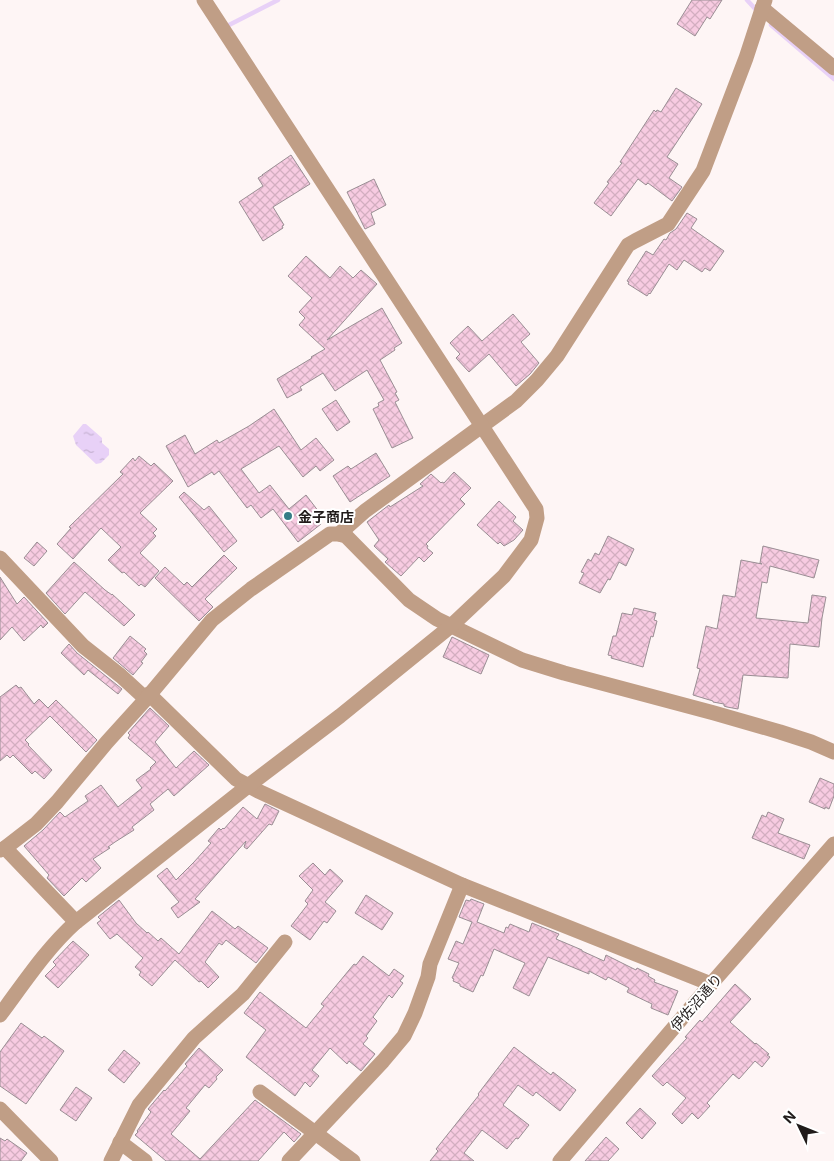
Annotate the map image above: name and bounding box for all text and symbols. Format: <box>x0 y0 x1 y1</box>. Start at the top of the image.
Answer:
place label: 金子商店 <box>298 508 354 525</box>
marker: 金子商店 <box>282 510 294 522</box>
street label: 伊佐沼通り <box>667 970 725 1034</box>
north arrow <box>774 1101 824 1151</box>
text: N <box>779 1107 799 1126</box>

